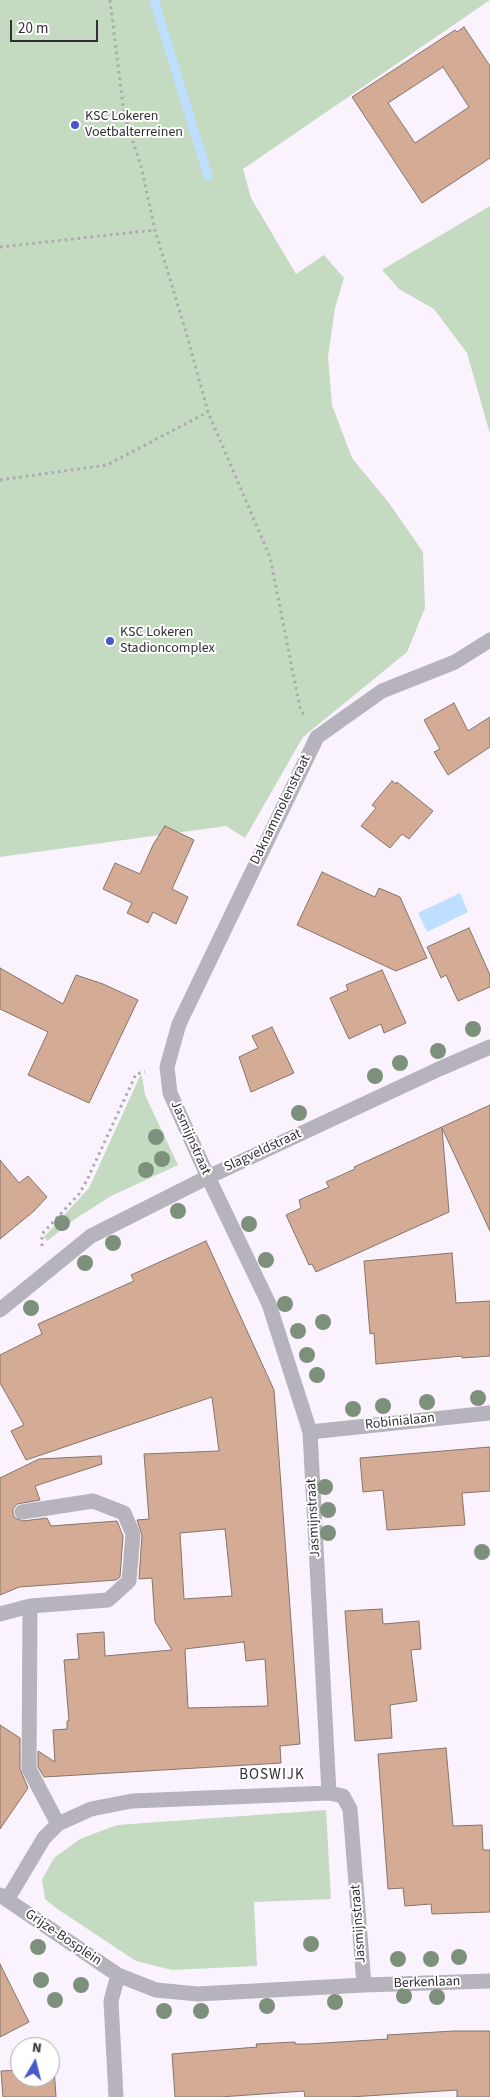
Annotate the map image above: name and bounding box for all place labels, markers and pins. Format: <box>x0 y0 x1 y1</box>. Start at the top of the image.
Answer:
place label: KSC Lokeren Voetbalterreinen <box>85 109 183 142</box>
marker: KSC Lokeren Voetbalterreinen <box>69 119 81 131</box>
place label: KSC Lokeren Stadioncomplex <box>120 625 215 658</box>
marker: KSC Lokeren Stadioncomplex <box>104 635 116 647</box>

